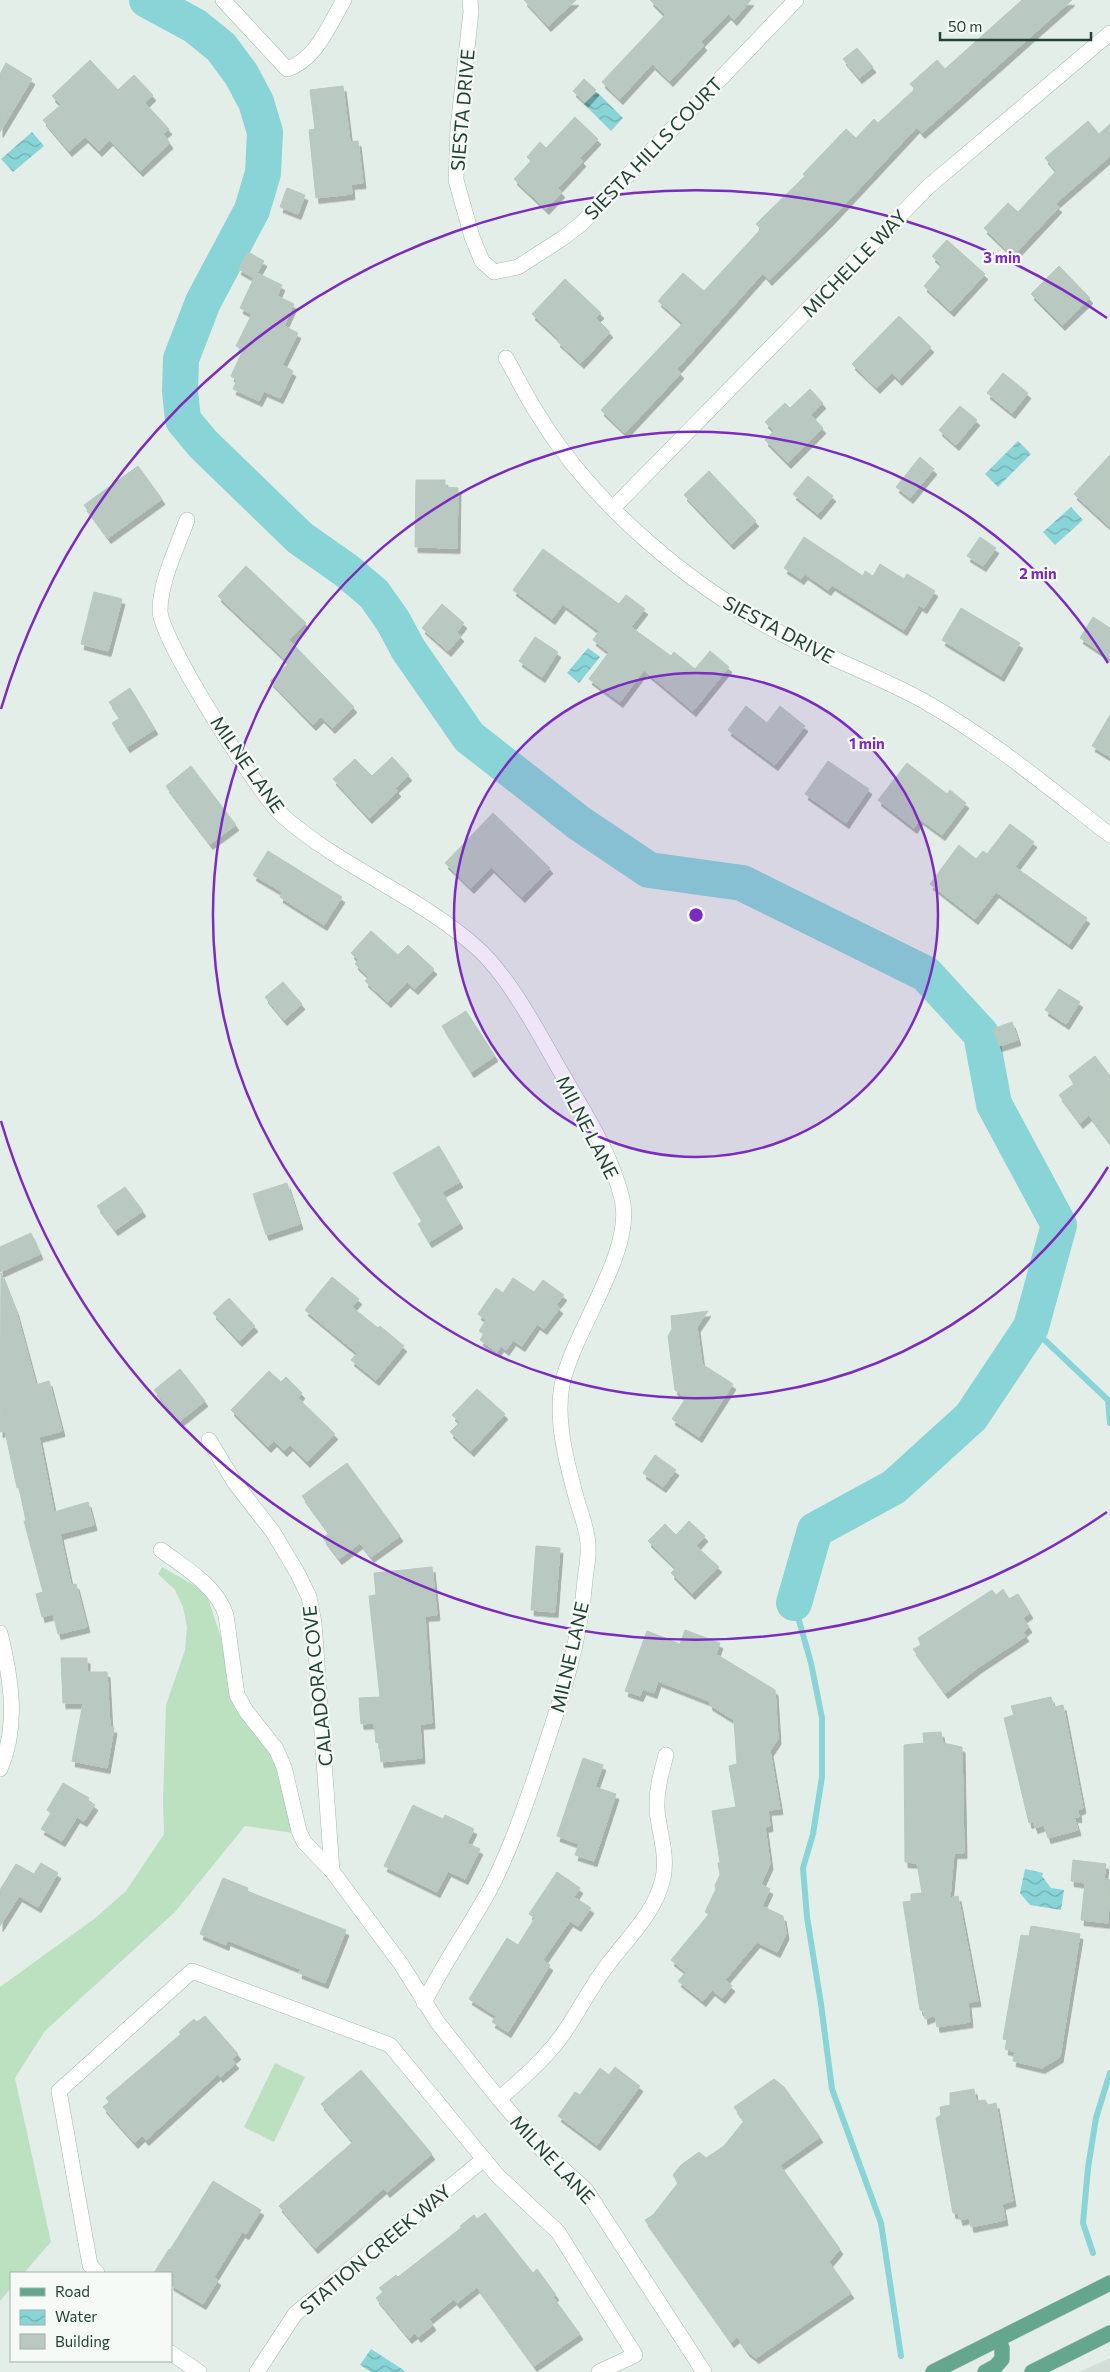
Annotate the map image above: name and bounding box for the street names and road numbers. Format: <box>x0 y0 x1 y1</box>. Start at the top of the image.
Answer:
street label: SIESTA DRIVE <box>445 48 479 172</box>
street label: SIESTA HILLS COURT <box>579 72 727 224</box>
street label: MICHELLE WAY <box>797 204 911 322</box>
street label: SIESTA DRIVE <box>720 590 838 668</box>
street label: MILNE LANE <box>206 711 290 817</box>
street label: MILNE LANE <box>552 1071 624 1183</box>
street label: MILNE LANE <box>545 1599 593 1715</box>
street label: CALADORA COVE <box>297 1604 337 1768</box>
street label: MILNE LANE <box>506 2110 600 2208</box>
street label: STATION CREEK WAY <box>295 2179 455 2319</box>

